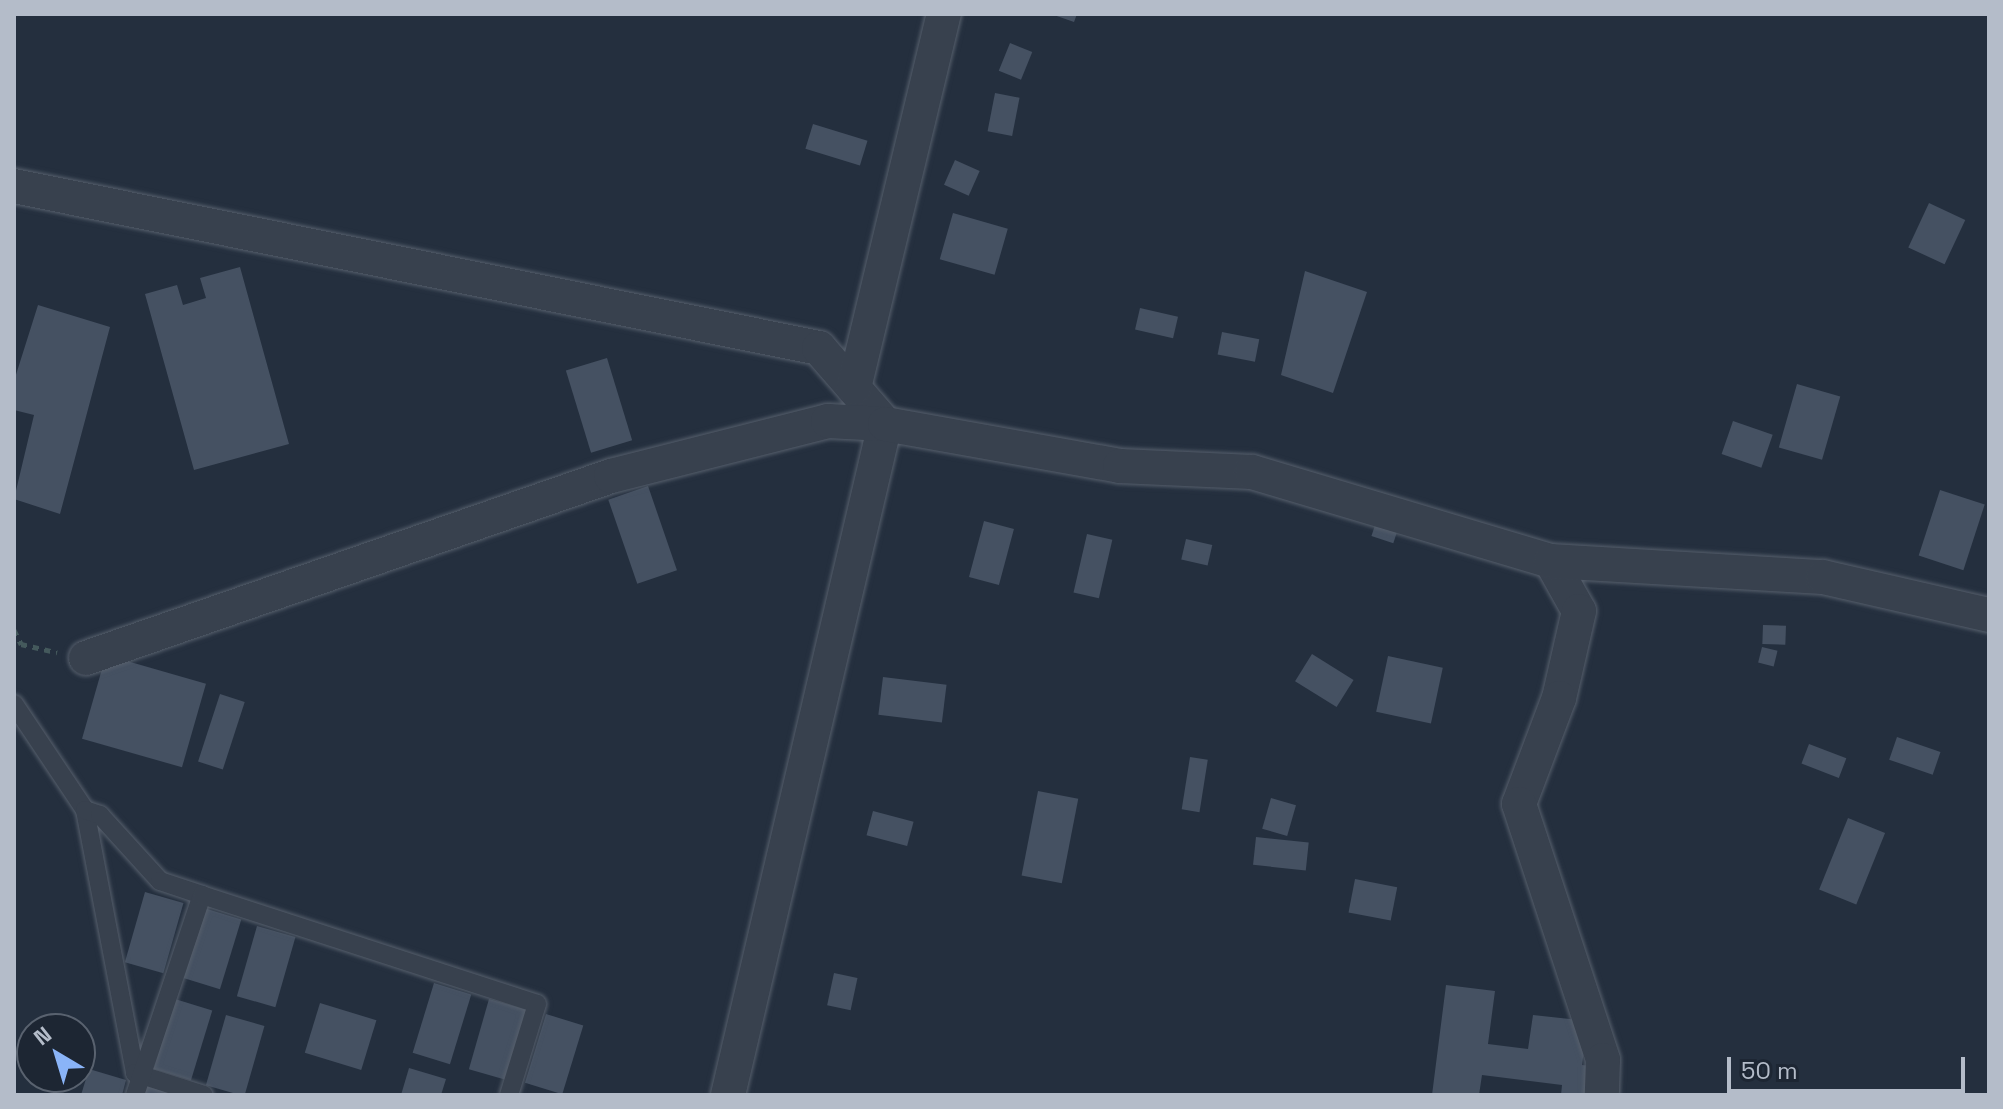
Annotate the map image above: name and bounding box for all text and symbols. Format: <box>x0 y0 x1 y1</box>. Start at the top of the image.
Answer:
north arrow <box>16 1013 96 1093</box>
text: N <box>28 1020 57 1051</box>
scale bar <box>1731 1041 1969 1091</box>
text: 50 m <box>1741 1055 1798 1086</box>

